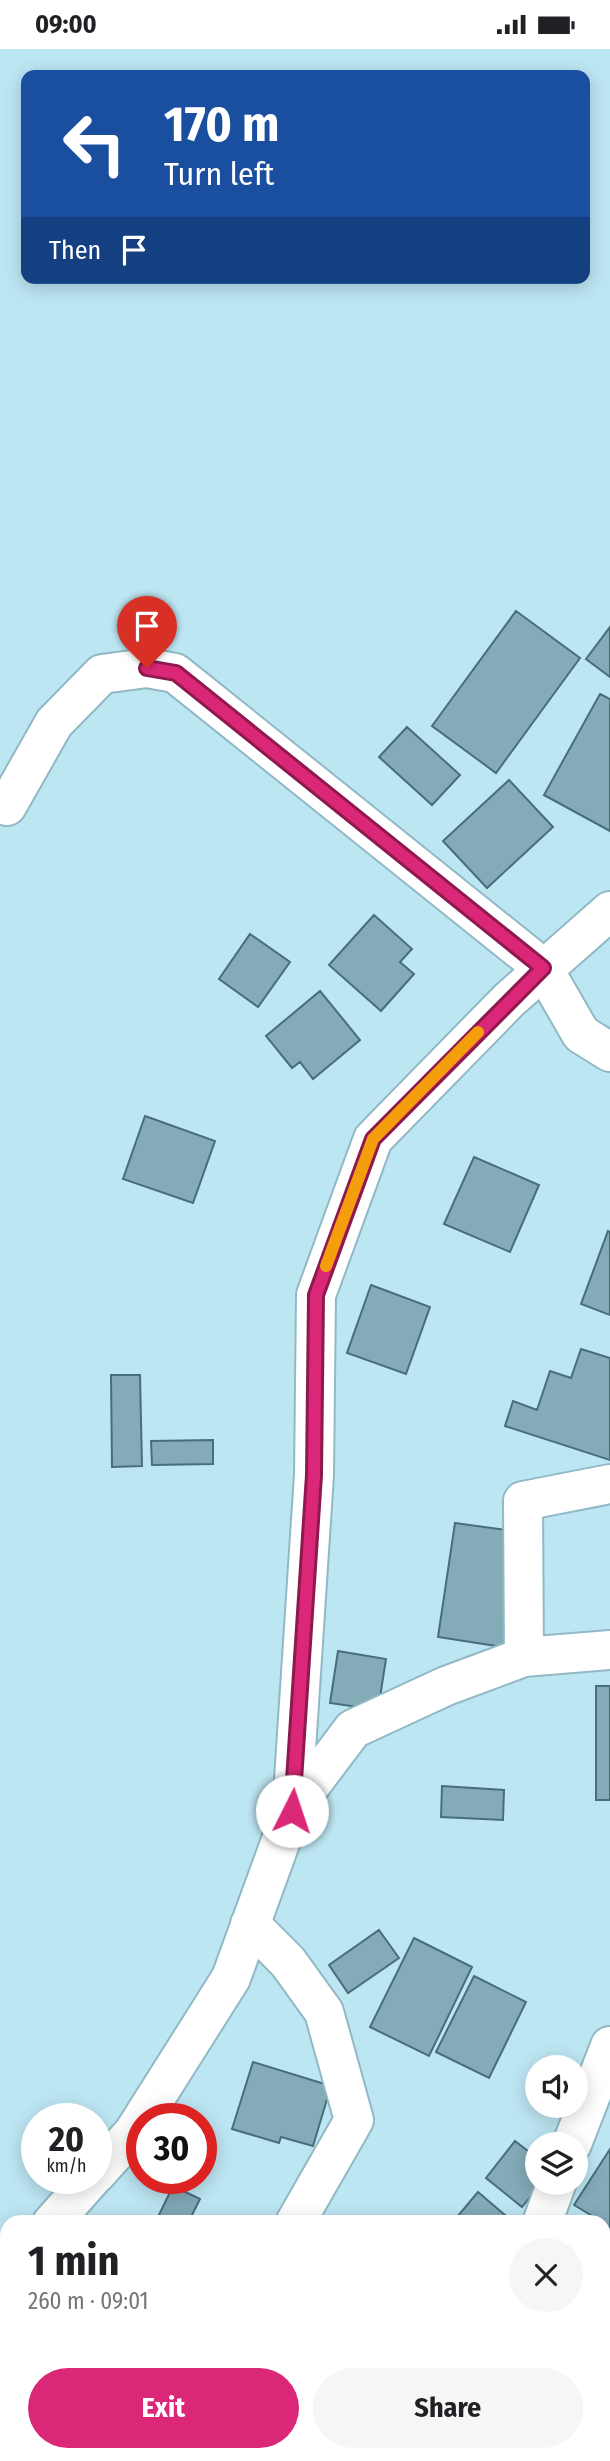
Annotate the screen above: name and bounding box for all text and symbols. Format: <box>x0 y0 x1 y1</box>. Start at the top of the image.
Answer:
text: 09:00 <box>35 9 97 40</box>
text: 170 m <box>164 95 280 154</box>
icon: left <box>49 98 140 189</box>
text: Turn left <box>164 155 274 193</box>
icon: arrive <box>115 231 153 269</box>
text: Then <box>49 235 101 266</box>
pin <box>117 596 177 668</box>
icon: arrive <box>128 607 166 645</box>
position arrow <box>255 1774 329 1848</box>
map controls <box>525 2055 588 2195</box>
button: sound <box>525 2055 588 2118</box>
speed limit sign: 30 <box>126 2103 217 2194</box>
text: 20 <box>49 2118 84 2160</box>
button: layers <box>525 2132 588 2195</box>
text: km/h <box>46 2155 87 2177</box>
text: 1 min <box>28 2236 119 2286</box>
button: close <box>509 2238 583 2312</box>
text: 260 m · 09:01 <box>28 2287 149 2315</box>
button: Exit <box>28 2368 299 2448</box>
button: Share <box>313 2368 583 2448</box>

